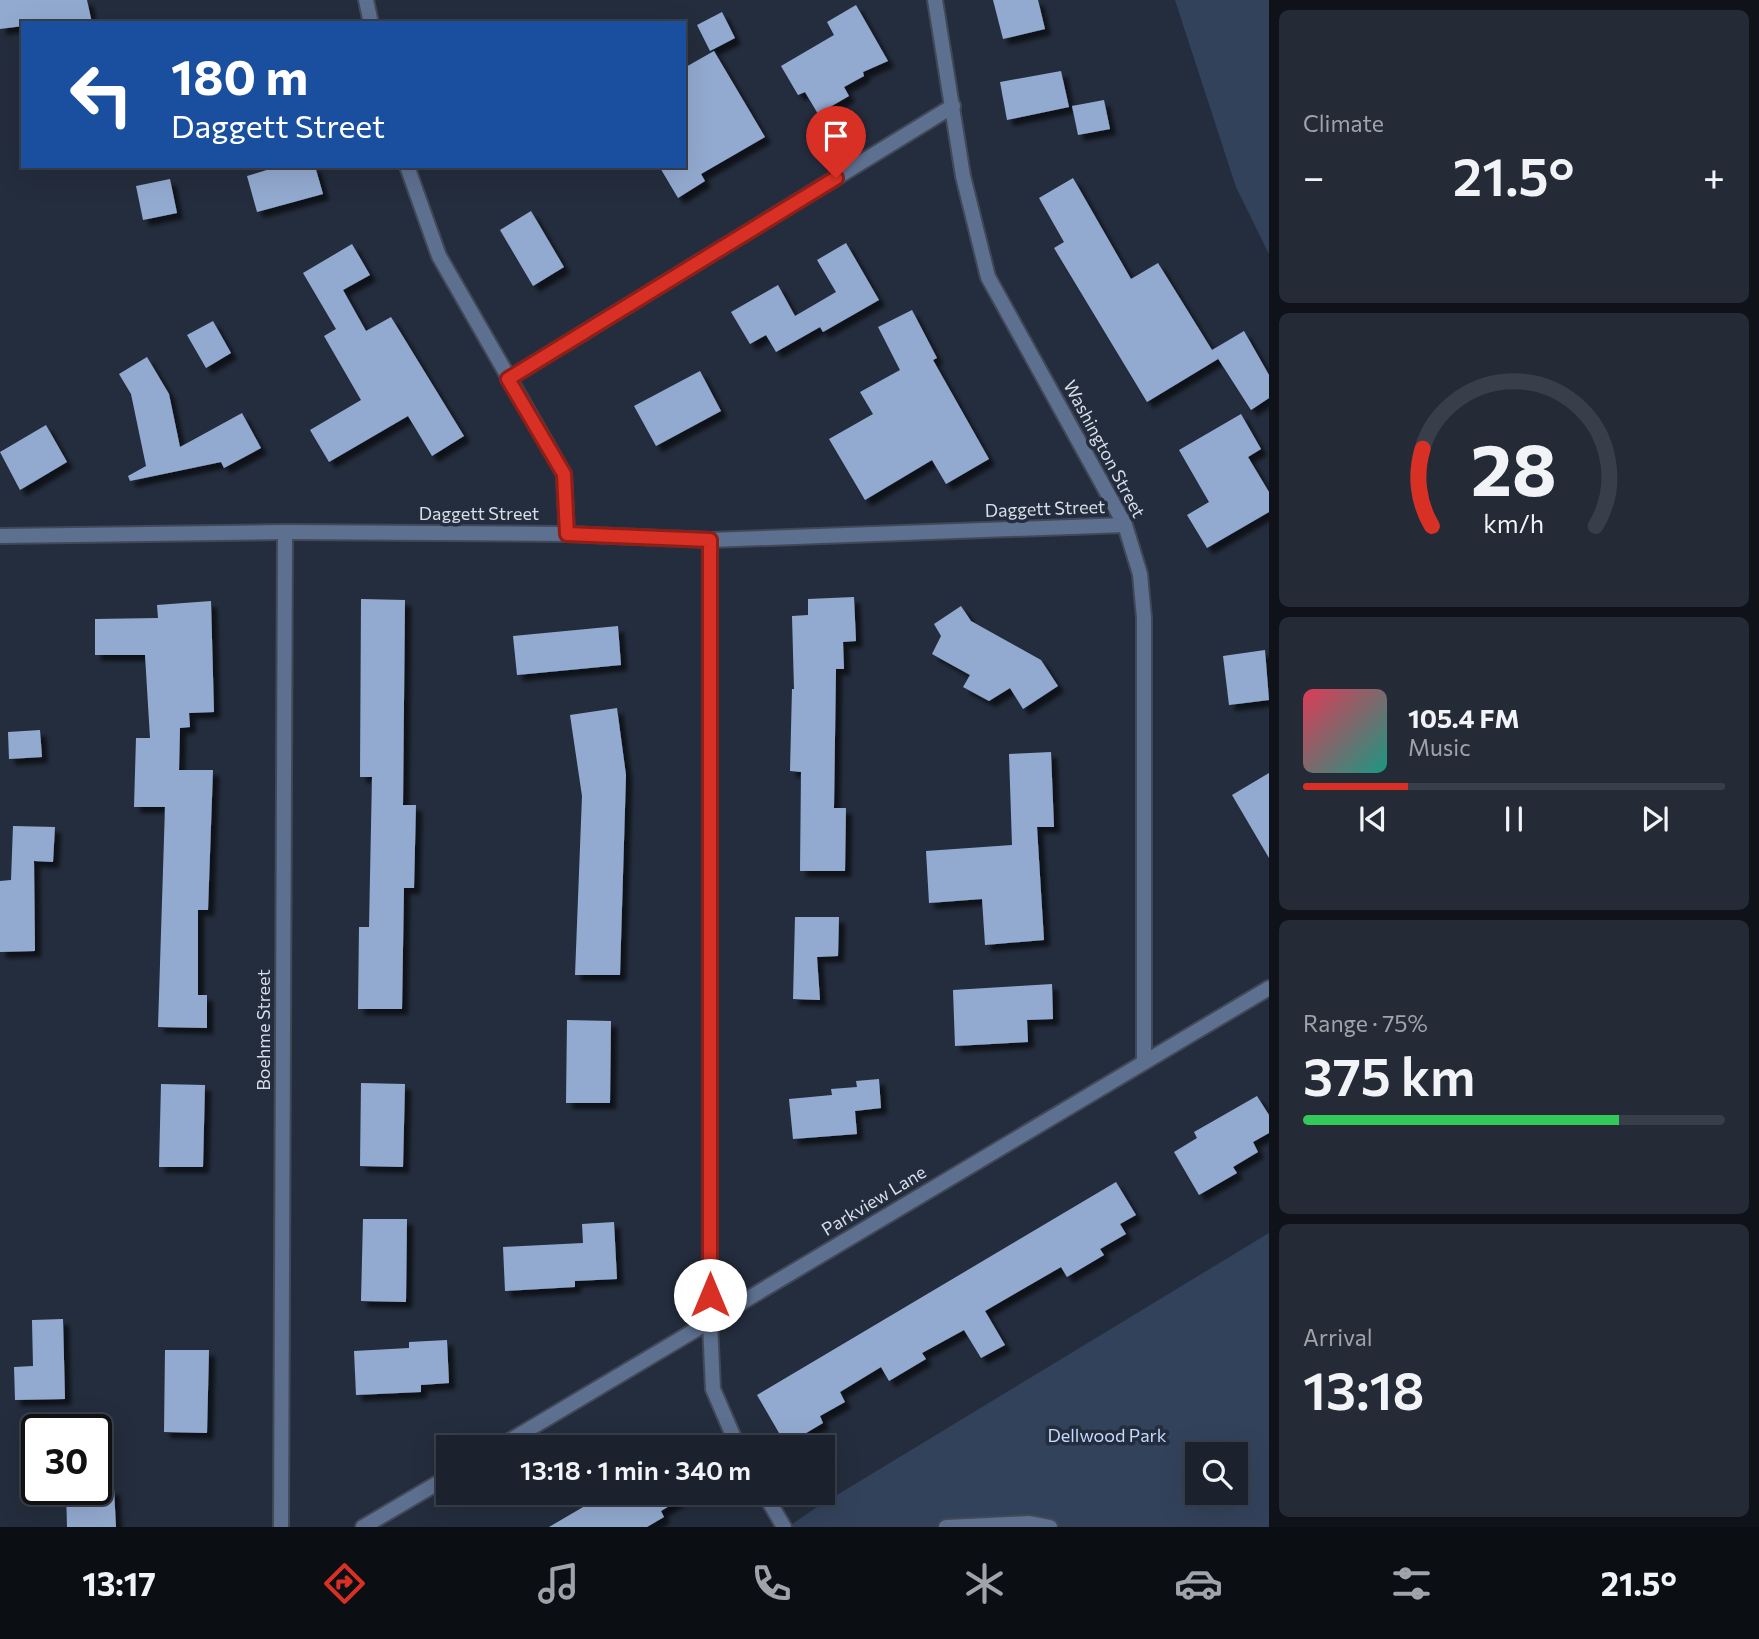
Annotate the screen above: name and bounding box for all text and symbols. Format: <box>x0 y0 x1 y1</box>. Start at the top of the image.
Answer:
text: 180 m <box>171 45 308 105</box>
icon: left <box>56 49 147 140</box>
text: Daggett Street <box>171 105 385 145</box>
pin <box>806 106 866 178</box>
text: Climate <box>1303 109 1384 137</box>
icon: arrive <box>817 117 855 155</box>
text: 21.5° <box>1453 143 1574 207</box>
text: − <box>1303 152 1325 199</box>
text: + <box>1703 152 1725 199</box>
street label: Washington Street <box>1059 376 1150 521</box>
text: 28 <box>1471 423 1557 512</box>
street label: Daggett Street <box>984 495 1106 521</box>
street label: Daggett Street <box>419 502 539 524</box>
text: km/h <box>1484 508 1544 538</box>
text: 105.4 FM <box>1408 702 1520 733</box>
text: Music <box>1408 733 1471 761</box>
icon: previous <box>1354 800 1392 838</box>
icon: pause <box>1495 800 1533 838</box>
icon: next <box>1636 800 1674 838</box>
street label: Boehme Street <box>252 969 274 1091</box>
text: Range · 75% <box>1303 1009 1428 1037</box>
text: 375 km <box>1303 1043 1475 1107</box>
street label: Parkview Lane <box>817 1160 930 1240</box>
position arrow <box>673 1258 747 1332</box>
text: Arrival <box>1303 1323 1373 1351</box>
text: 13:18 <box>1303 1357 1425 1421</box>
speed limit sign: 30 <box>21 1414 112 1505</box>
park label: Dellwood Park <box>1048 1424 1167 1446</box>
map controls <box>1185 1442 1248 1505</box>
button: search <box>1185 1442 1248 1505</box>
text: 13:18 · 1 min · 340 m <box>520 1454 751 1485</box>
icon: directions <box>320 1559 369 1608</box>
icon: music <box>534 1559 583 1608</box>
icon: phone <box>747 1559 796 1608</box>
icon: climate <box>960 1559 1009 1608</box>
icon: car <box>1174 1559 1223 1608</box>
icon: filters <box>1387 1559 1436 1608</box>
text: 13:17 <box>82 1563 156 1603</box>
text: 21.5° <box>1601 1563 1677 1603</box>

